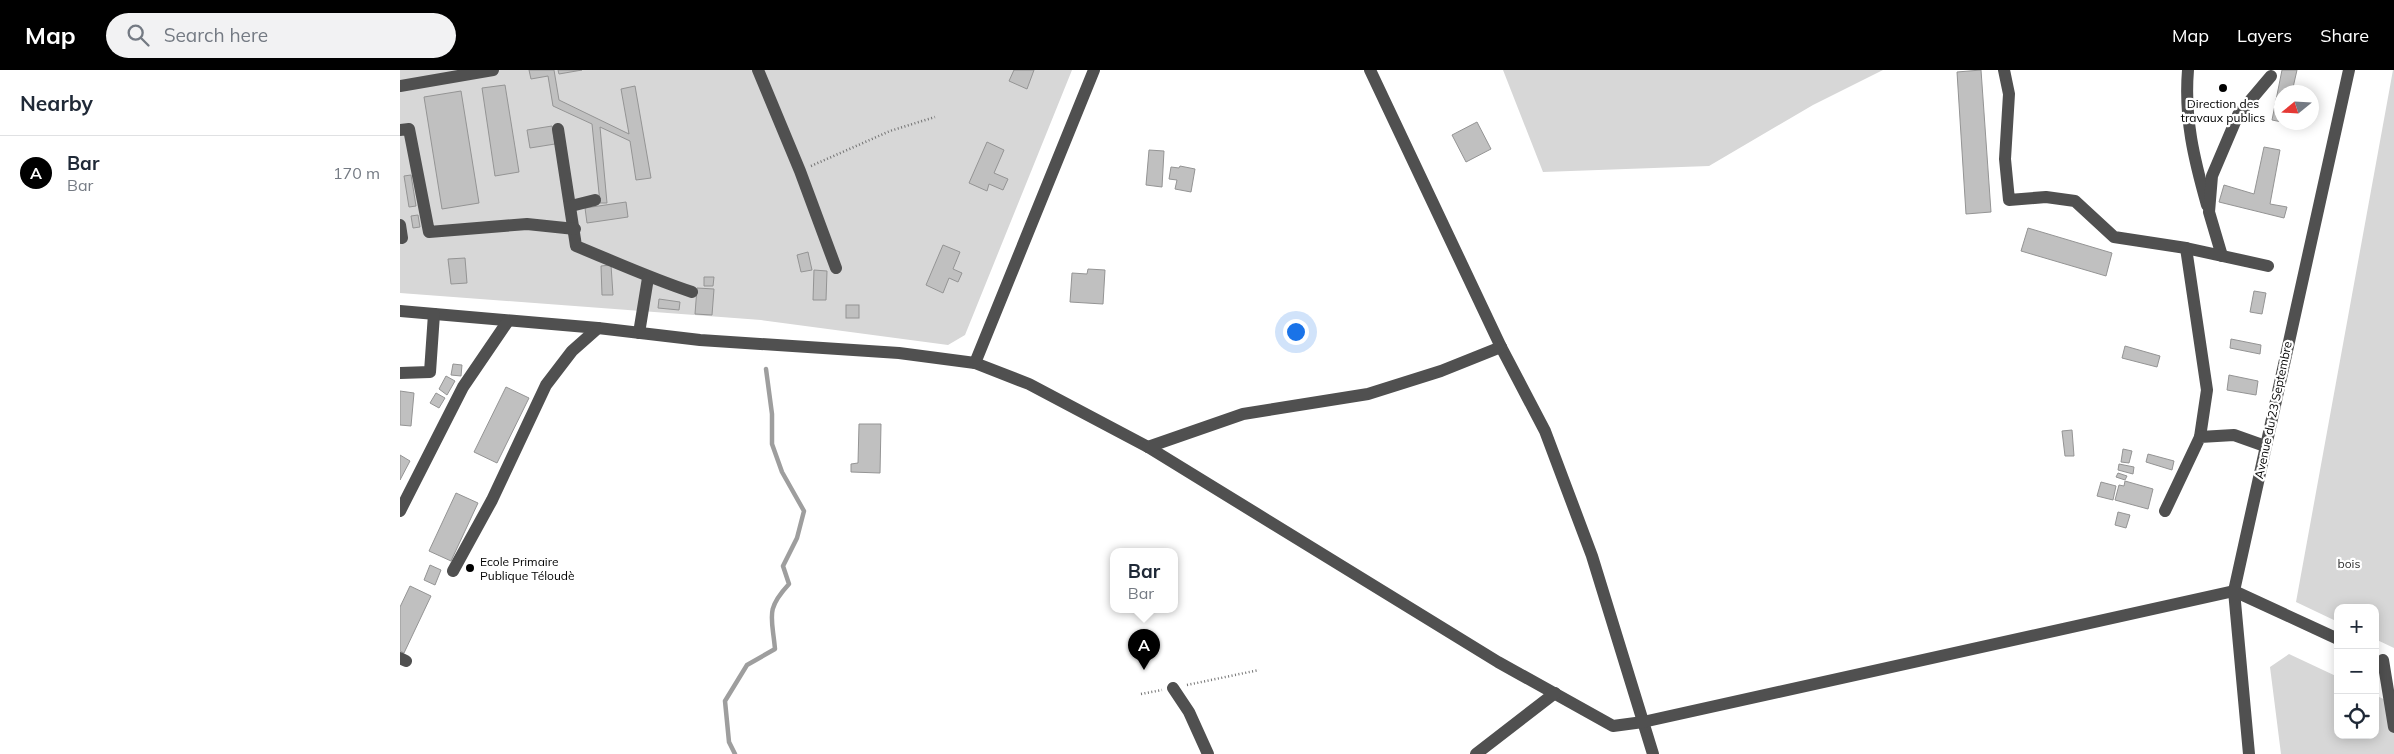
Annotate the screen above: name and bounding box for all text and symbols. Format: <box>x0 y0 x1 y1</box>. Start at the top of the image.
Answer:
search box <box>106 13 456 58</box>
text: Map <box>25 20 76 50</box>
icon: search <box>124 21 152 49</box>
text: Search here <box>164 23 268 47</box>
text: Map <box>2172 24 2209 47</box>
text: Layers <box>2237 24 2292 47</box>
text: Share <box>2320 24 2369 47</box>
marker: Direction des travaux publics <box>2217 82 2229 94</box>
north arrow <box>2274 85 2319 130</box>
text: Nearby <box>20 90 93 116</box>
place label: Direction des travaux publics <box>2181 96 2265 125</box>
text: Bar <box>67 151 99 175</box>
text: A <box>30 163 42 183</box>
text: 170 m <box>333 163 380 183</box>
text: Bar <box>67 175 93 195</box>
your location <box>1283 319 1309 345</box>
street label: Avenue du 23 Septembre <box>2251 340 2295 480</box>
popup <box>1110 548 1178 613</box>
place label: Ecole Primaire Publique Téloudè <box>480 554 575 583</box>
park label: bois <box>2338 556 2360 571</box>
text: Bar <box>1128 559 1160 583</box>
marker: Ecole Primaire Publique Téloudè <box>464 562 476 574</box>
text: Bar <box>1128 583 1154 603</box>
map controls <box>2334 604 2379 739</box>
button: + <box>2334 604 2379 649</box>
pin: A <box>1128 629 1160 670</box>
button: − <box>2334 649 2379 694</box>
button: locate <box>2334 694 2379 739</box>

